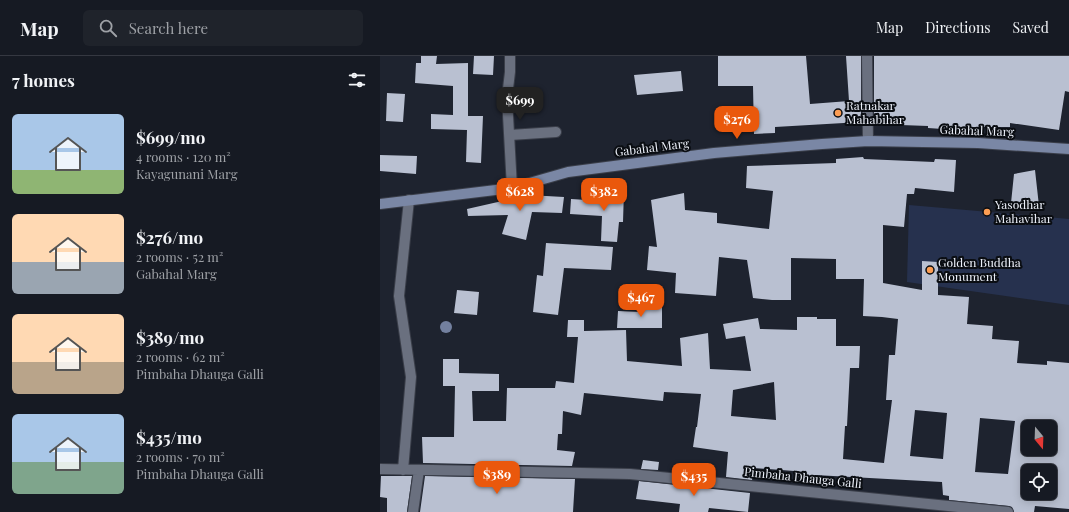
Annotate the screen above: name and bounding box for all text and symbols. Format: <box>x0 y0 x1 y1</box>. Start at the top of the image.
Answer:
search box <box>83 10 363 46</box>
text: Map <box>20 15 59 41</box>
icon: search <box>97 17 119 39</box>
text: Search here <box>129 18 208 38</box>
text: Map <box>876 18 903 37</box>
text: Directions <box>925 18 991 37</box>
text: Saved <box>1013 18 1049 37</box>
text: 7 homes <box>12 69 75 91</box>
icon: filters <box>346 69 368 91</box>
pin: $699 <box>496 87 544 121</box>
text: $699 <box>505 91 535 108</box>
place label: Ratnakar Mahabihar <box>846 97 905 127</box>
pin: $276 <box>713 106 761 140</box>
marker: Ratnakar Mahabihar <box>833 108 843 118</box>
text: $276 <box>723 110 751 127</box>
street label: Gabahal Marg <box>939 121 1015 139</box>
text: $699/mo <box>136 126 205 148</box>
icon: home <box>44 130 92 178</box>
street label: Gabahal Marg <box>614 134 691 159</box>
text: 4 rooms · 120 m² <box>136 148 231 165</box>
text: Kayagunani Marg <box>136 165 238 182</box>
pin: $628 <box>496 178 544 212</box>
pin: $382 <box>580 178 628 212</box>
text: $628 <box>506 182 534 199</box>
text: $382 <box>590 182 618 199</box>
place label: Yasodhar Mahavihar <box>994 196 1053 226</box>
marker: Yasodhar Mahavihar <box>982 207 992 217</box>
text: $276/mo <box>136 226 203 248</box>
icon: home <box>44 230 92 278</box>
text: 2 rooms · 52 m² <box>136 248 223 265</box>
place label: Golden Buddha Monument <box>938 254 1021 284</box>
text: Gabahal Marg <box>136 265 217 282</box>
marker: Golden Buddha Monument <box>925 265 935 275</box>
pin: $467 <box>617 284 665 318</box>
text: $467 <box>627 288 655 305</box>
text: $389/mo <box>136 326 204 348</box>
icon: home <box>44 330 92 378</box>
text: 2 rooms · 62 m² <box>136 348 225 365</box>
text: Pimbaha Dhauga Galli <box>136 365 264 382</box>
north arrow <box>1021 420 1057 456</box>
map controls <box>1021 420 1057 500</box>
text: $435/mo <box>136 426 202 448</box>
icon: home <box>44 430 92 478</box>
text: 2 rooms · 70 m² <box>136 448 225 465</box>
pin: $389 <box>473 461 521 495</box>
pin: $435 <box>670 463 718 497</box>
street label: Pimbaha Dhauga Galli <box>744 463 863 491</box>
button: locate <box>1021 464 1057 500</box>
text: Pimbaha Dhauga Galli <box>136 465 264 482</box>
text: $389 <box>483 465 511 482</box>
text: $435 <box>681 467 707 484</box>

